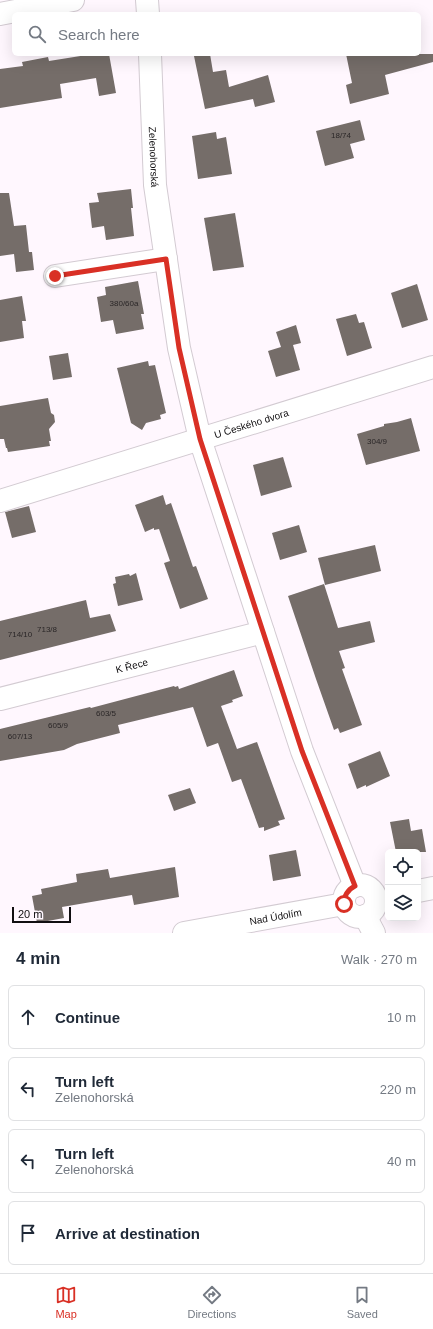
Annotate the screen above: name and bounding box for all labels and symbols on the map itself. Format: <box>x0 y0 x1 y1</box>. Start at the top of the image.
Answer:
street label: Zelenohorská <box>147 126 160 188</box>
house number: 18/74 <box>331 131 352 140</box>
route end <box>46 267 64 285</box>
house number: 380/60a <box>110 299 139 308</box>
street label: U Českého dvora <box>213 407 290 440</box>
house number: 304/9 <box>367 437 388 446</box>
house number: 713/8 <box>37 625 58 634</box>
house number: 714/10 <box>8 630 33 639</box>
street label: K Řece <box>115 656 150 675</box>
house number: 603/5 <box>96 709 117 718</box>
house number: 605/9 <box>48 721 69 730</box>
house number: 607/13 <box>8 732 33 741</box>
route start <box>335 895 353 913</box>
scale bar <box>12 905 71 924</box>
street label: Nad Údolím <box>249 907 303 927</box>

